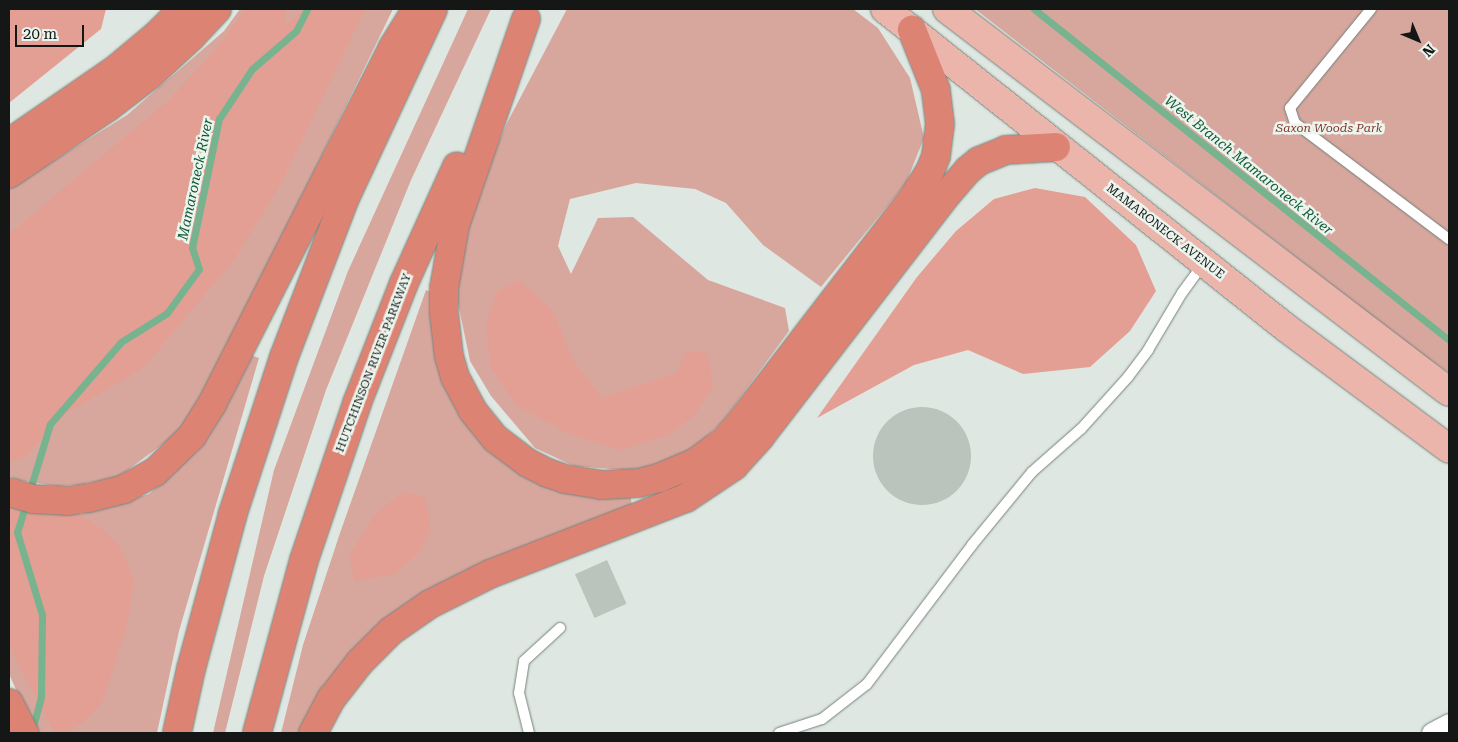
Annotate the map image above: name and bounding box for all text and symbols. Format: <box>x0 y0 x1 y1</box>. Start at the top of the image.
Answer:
scale bar <box>18 15 86 47</box>
north arrow <box>1393 15 1443 65</box>
text: 20 m <box>23 25 57 43</box>
text: N <box>1419 41 1438 60</box>
water label: West Branch Mamaroneck River <box>1161 92 1337 238</box>
water label: Mamaroneck River <box>174 117 216 241</box>
park label: Saxon Woods Park <box>1276 122 1382 136</box>
street label: MAMARONECK AVENUE <box>1103 181 1227 283</box>
street label: HUTCHINSON RIVER PARKWAY <box>333 272 415 454</box>

